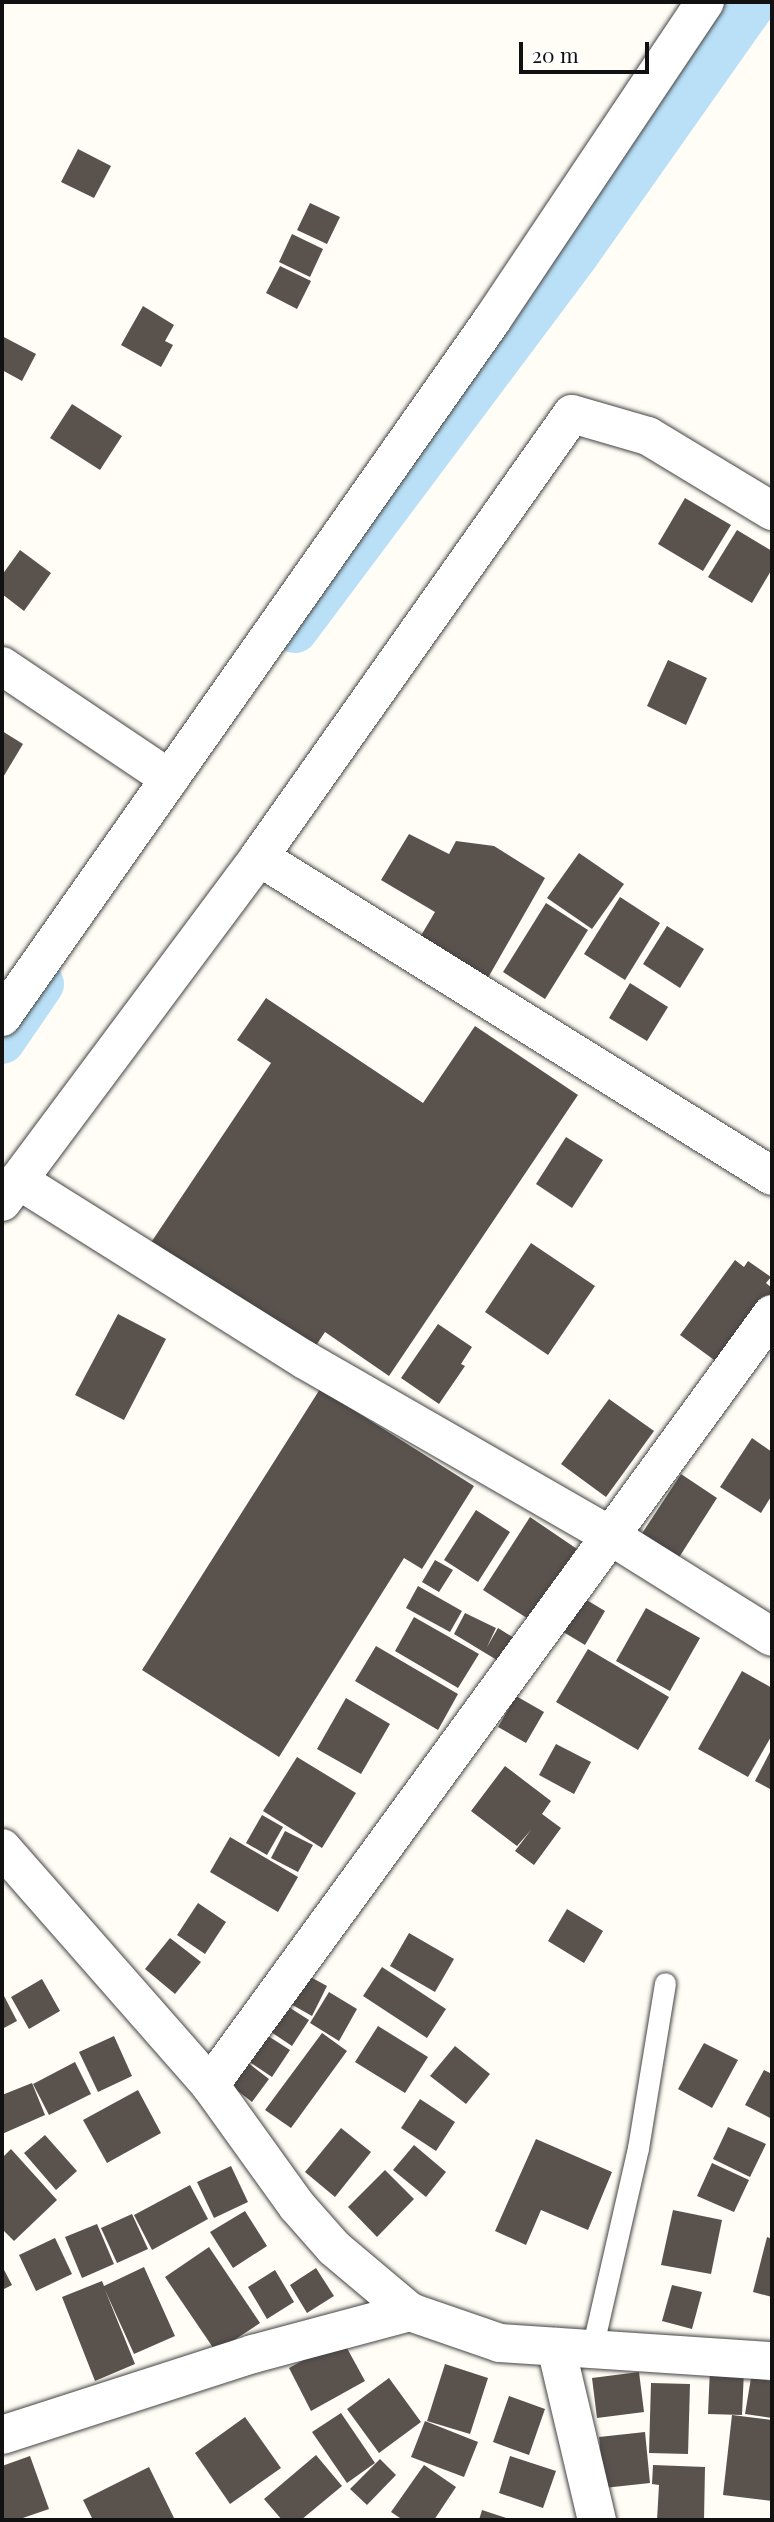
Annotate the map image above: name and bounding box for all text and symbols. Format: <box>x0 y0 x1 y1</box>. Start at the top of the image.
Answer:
scale bar <box>522 28 652 72</box>
text: 20 m <box>532 40 579 68</box>

